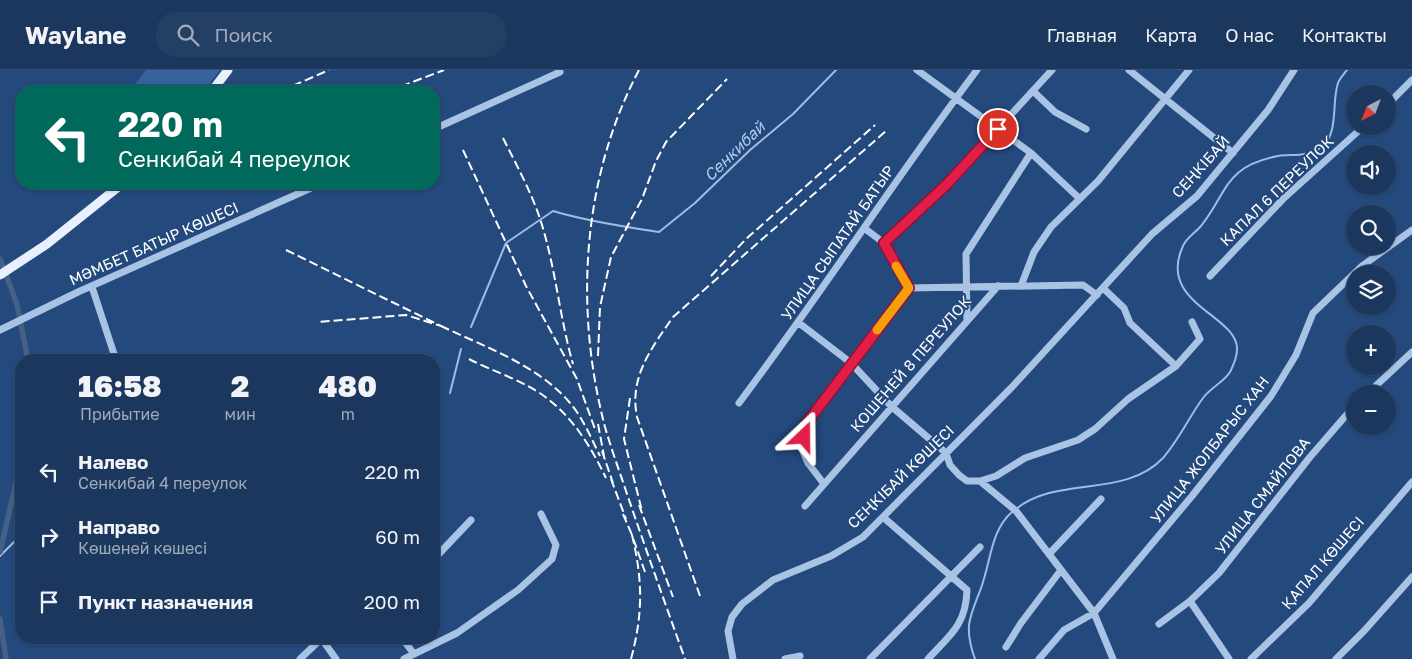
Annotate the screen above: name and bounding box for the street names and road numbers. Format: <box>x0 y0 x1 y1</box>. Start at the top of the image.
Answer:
street label: КАПАЛ 6 ПЕРЕУЛОК <box>1216 131 1337 249</box>
street label: СЕҢКІБАЙ <box>1168 132 1233 201</box>
street label: УЛИЦА СЫПАТАЙ БАТЫР <box>777 161 898 323</box>
street label: МӘМБЕТ БАТЫР КӨШЕСІ <box>66 198 241 289</box>
street label: КОШЕНЕЙ 8 ПЕРЕУЛОК <box>846 291 975 435</box>
street label: УЛИЦА ЖОЛБАРЫС ХАН <box>1146 372 1272 526</box>
street label: СЕҢКІБАЙ КӨШЕСІ <box>843 421 957 532</box>
street label: УЛИЦА СМАЙЛОВА <box>1211 433 1313 557</box>
street label: ҚАПАЛ КӨШЕСІ <box>1277 512 1367 612</box>

